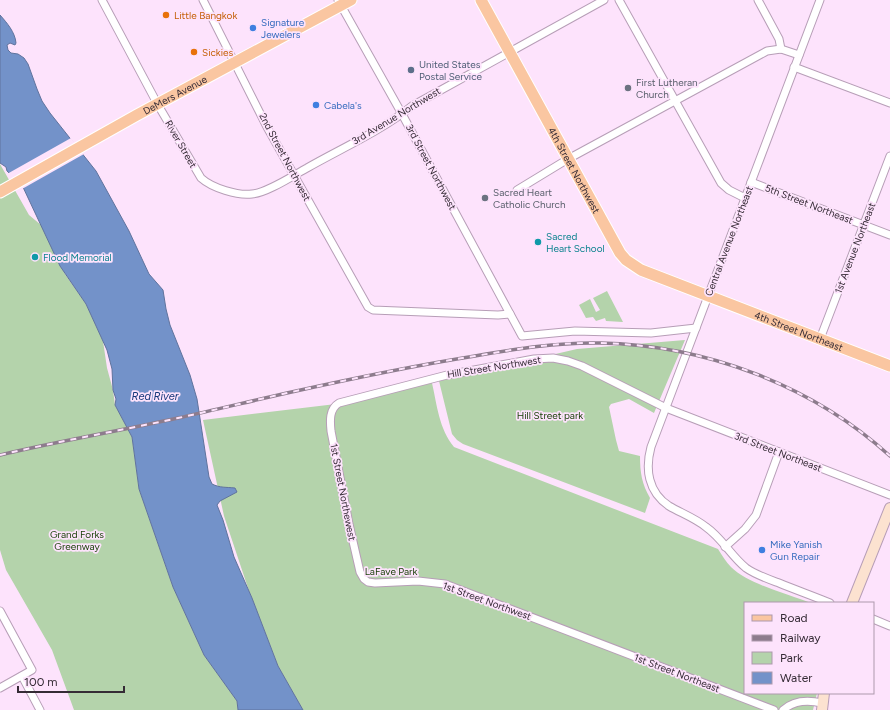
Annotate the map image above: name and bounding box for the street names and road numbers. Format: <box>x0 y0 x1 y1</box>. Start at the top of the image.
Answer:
street label: DeMers Avenue <box>141 72 209 117</box>
street label: 3rd Avenue Northwest <box>349 84 443 148</box>
street label: 2nd Street Northwest <box>256 111 314 203</box>
street label: River Street <box>162 118 200 170</box>
street label: 3rd Street Northwest <box>403 122 459 212</box>
street label: 4th Street Northwest <box>545 125 603 216</box>
street label: 5th Street Northeast <box>763 181 855 227</box>
street label: Central Avenue Northeast <box>702 184 756 298</box>
street label: 1st Avenue Northeast <box>832 200 878 295</box>
street label: 4th Street Northeast <box>753 308 845 354</box>
street label: Hill Street Northwest <box>446 353 542 381</box>
street label: 3rd Street Northeast <box>732 429 824 475</box>
street label: 1st Street Northewest <box>327 442 359 542</box>
street label: 1st Street Northwest <box>441 579 533 623</box>
street label: 1st Street Northeast <box>632 651 722 695</box>

